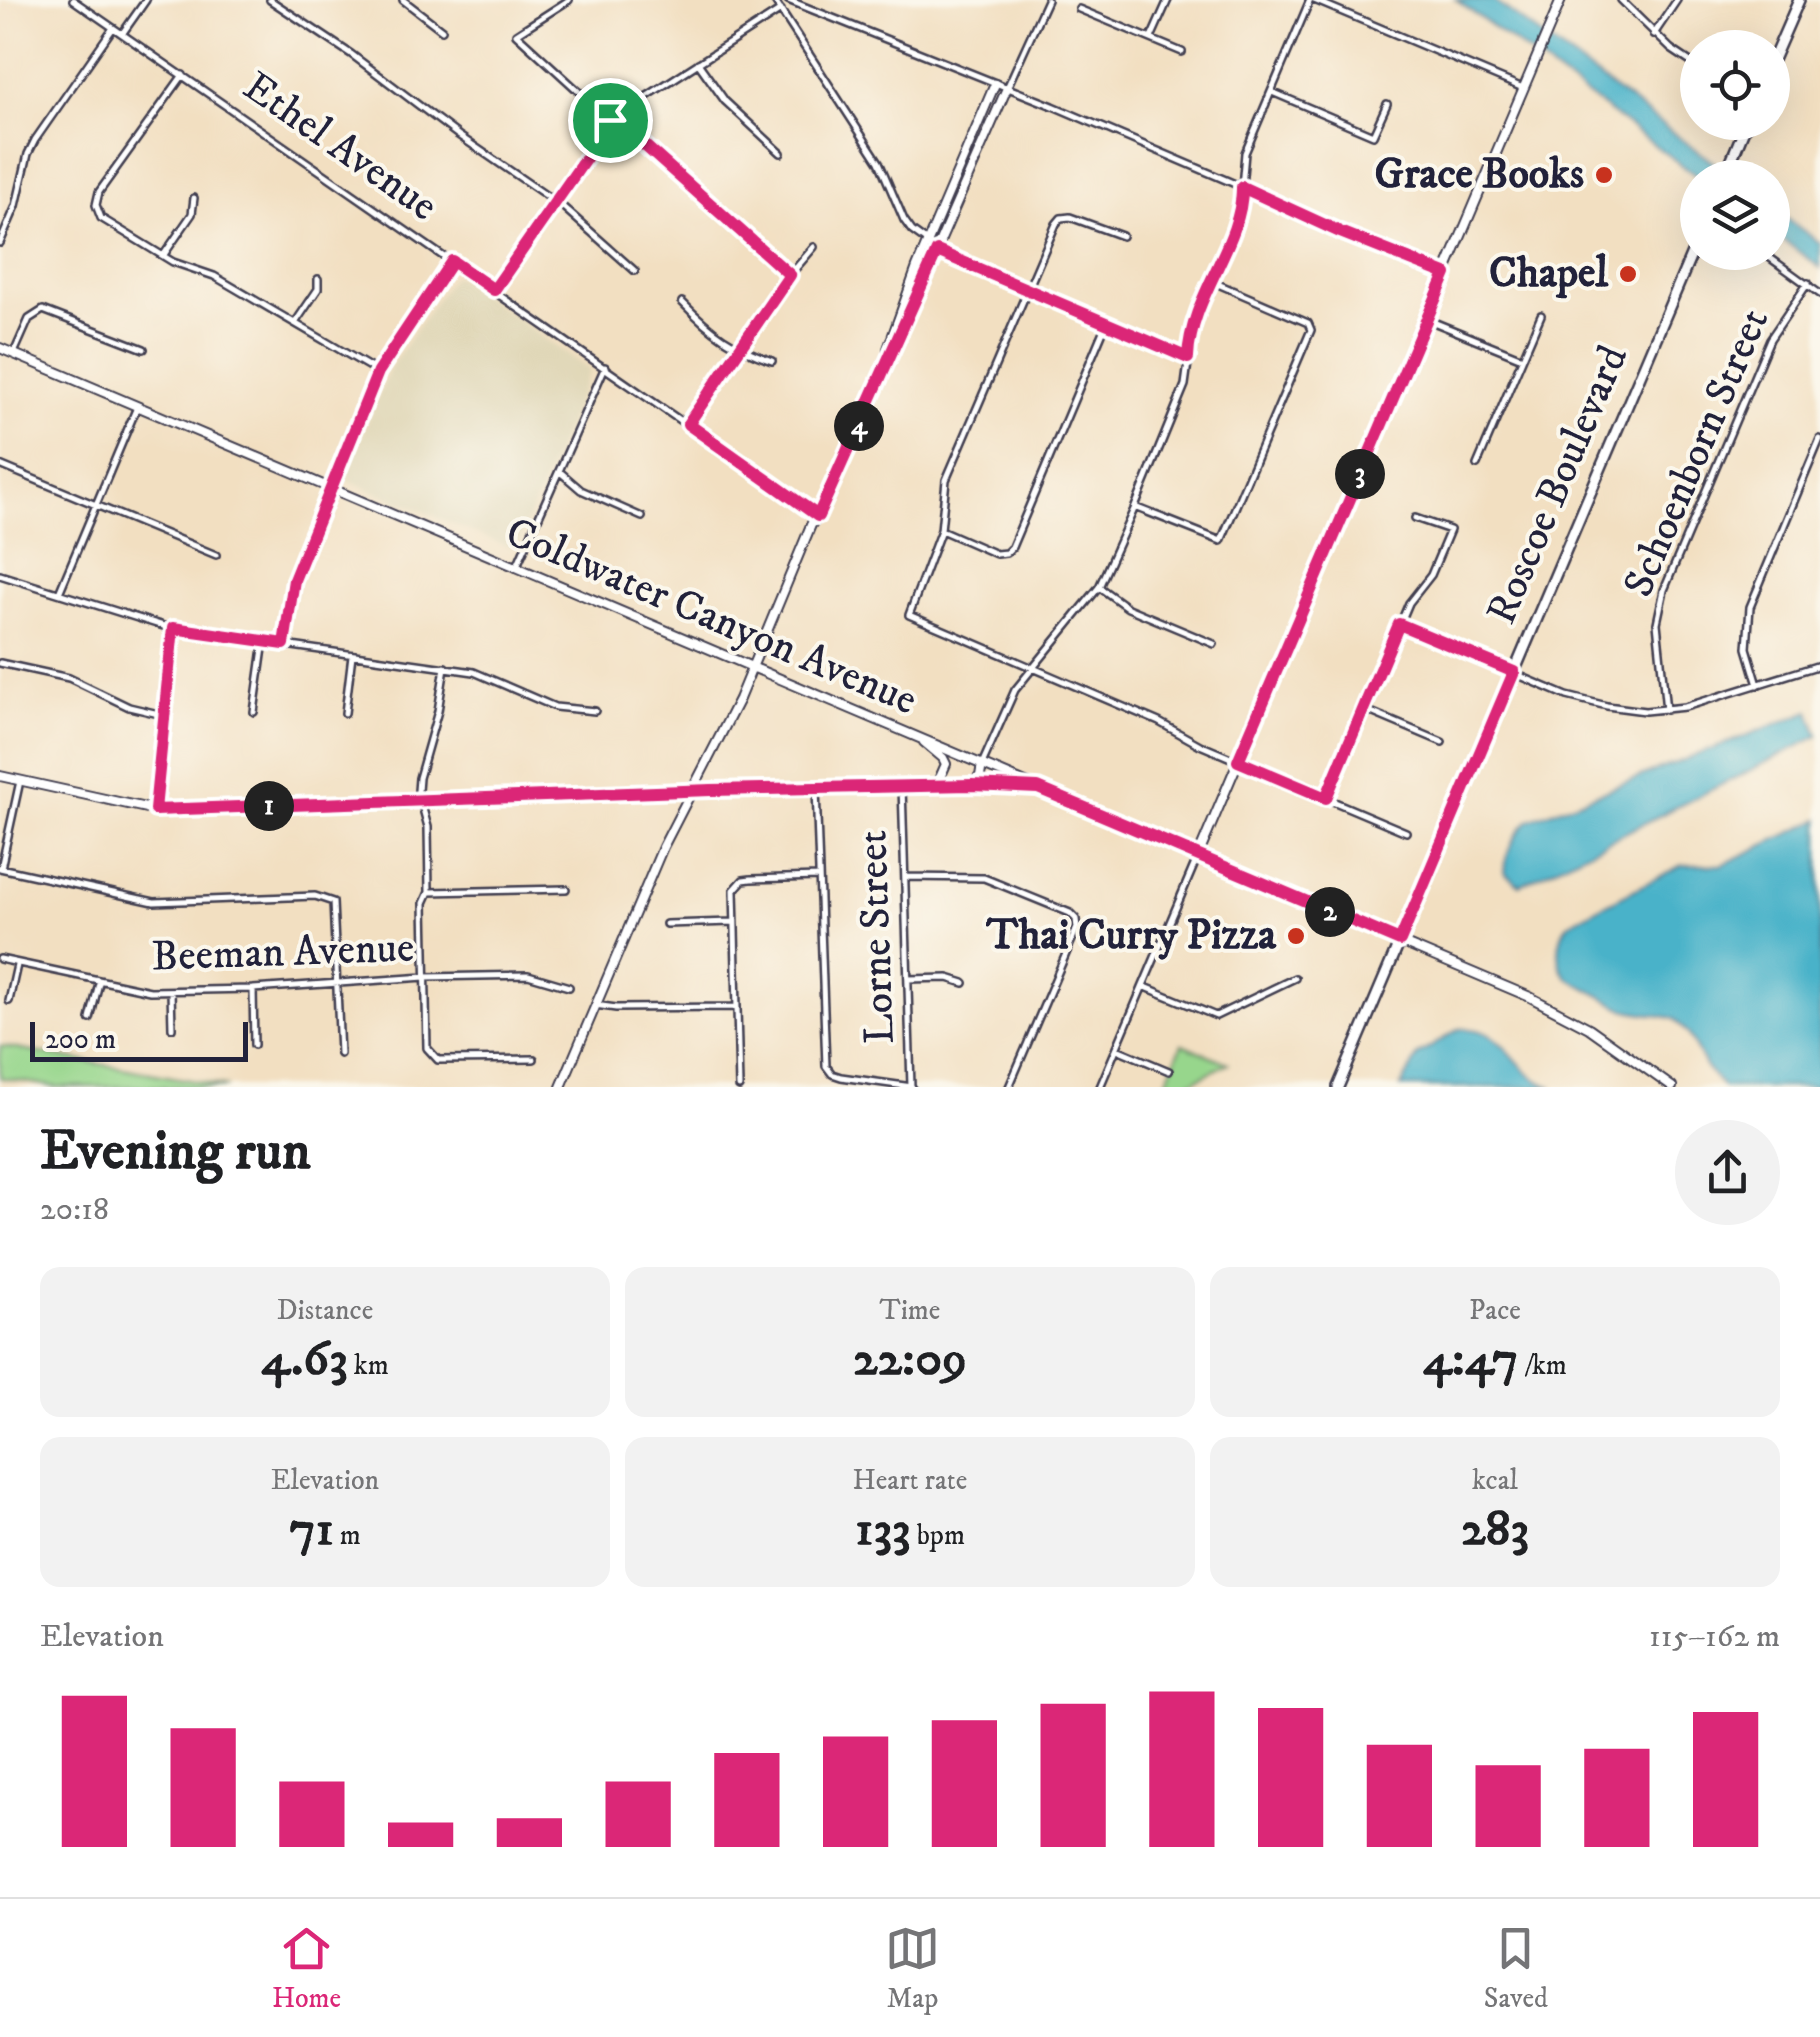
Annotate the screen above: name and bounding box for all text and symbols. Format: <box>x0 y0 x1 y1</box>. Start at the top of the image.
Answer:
map controls <box>1680 30 1790 270</box>
button: locate <box>1680 30 1790 140</box>
street label: Ethel Avenue <box>233 61 447 233</box>
pin <box>568 78 653 163</box>
icon: arrive <box>583 93 638 148</box>
place label: Grace Books <box>1375 149 1584 201</box>
button: layers <box>1680 160 1790 270</box>
marker: Grace Books <box>1593 164 1615 186</box>
place label: Chapel <box>1489 248 1609 300</box>
marker: Chapel <box>1617 263 1639 285</box>
street label: Schoenborn Street <box>1613 301 1781 605</box>
street label: Roscoe Boulevard <box>1476 338 1640 632</box>
pin: 4 <box>834 401 884 451</box>
text: 4 <box>851 408 867 443</box>
pin: 3 <box>1335 449 1385 499</box>
text: 3 <box>1355 456 1365 491</box>
street label: Coldwater Canyon Avenue <box>498 507 924 727</box>
pin: 1 <box>244 781 294 831</box>
text: 1 <box>264 788 274 823</box>
street label: Lorne Street <box>847 829 907 1045</box>
pin: 2 <box>1305 887 1355 937</box>
text: 2 <box>1323 894 1337 929</box>
place label: Thai Curry Pizza <box>986 910 1277 962</box>
street label: Beeman Avenue <box>151 922 415 984</box>
marker: Thai Curry Pizza <box>1285 925 1307 947</box>
scale bar <box>30 1017 248 1062</box>
text: 200 m <box>45 1022 116 1057</box>
text: Evening run <box>40 1118 311 1187</box>
button: share <box>1675 1120 1780 1225</box>
text: 20:18 <box>40 1190 109 1230</box>
text: Distance <box>277 1293 373 1328</box>
text: Time <box>880 1293 940 1328</box>
text: Pace <box>1469 1293 1521 1328</box>
text: 4.63 <box>261 1328 348 1391</box>
text: 22:09 <box>853 1328 967 1391</box>
text: 4:47 <box>1423 1328 1518 1391</box>
text: km <box>348 1348 389 1383</box>
text: /km <box>1518 1348 1567 1383</box>
text: Elevation <box>271 1463 379 1498</box>
text: Heart rate <box>853 1463 967 1498</box>
text: kcal <box>1472 1463 1518 1498</box>
text: 71 <box>289 1498 334 1561</box>
text: 133 <box>855 1498 911 1561</box>
text: 283 <box>1461 1498 1529 1561</box>
text: m <box>334 1518 361 1553</box>
text: bpm <box>911 1518 965 1553</box>
text: Elevation <box>40 1617 164 1657</box>
text: 115–162 m <box>1649 1617 1780 1657</box>
tab: Home <box>272 1921 341 2016</box>
tab: Map <box>885 1921 940 2016</box>
tab: Saved <box>1484 1921 1548 2016</box>

